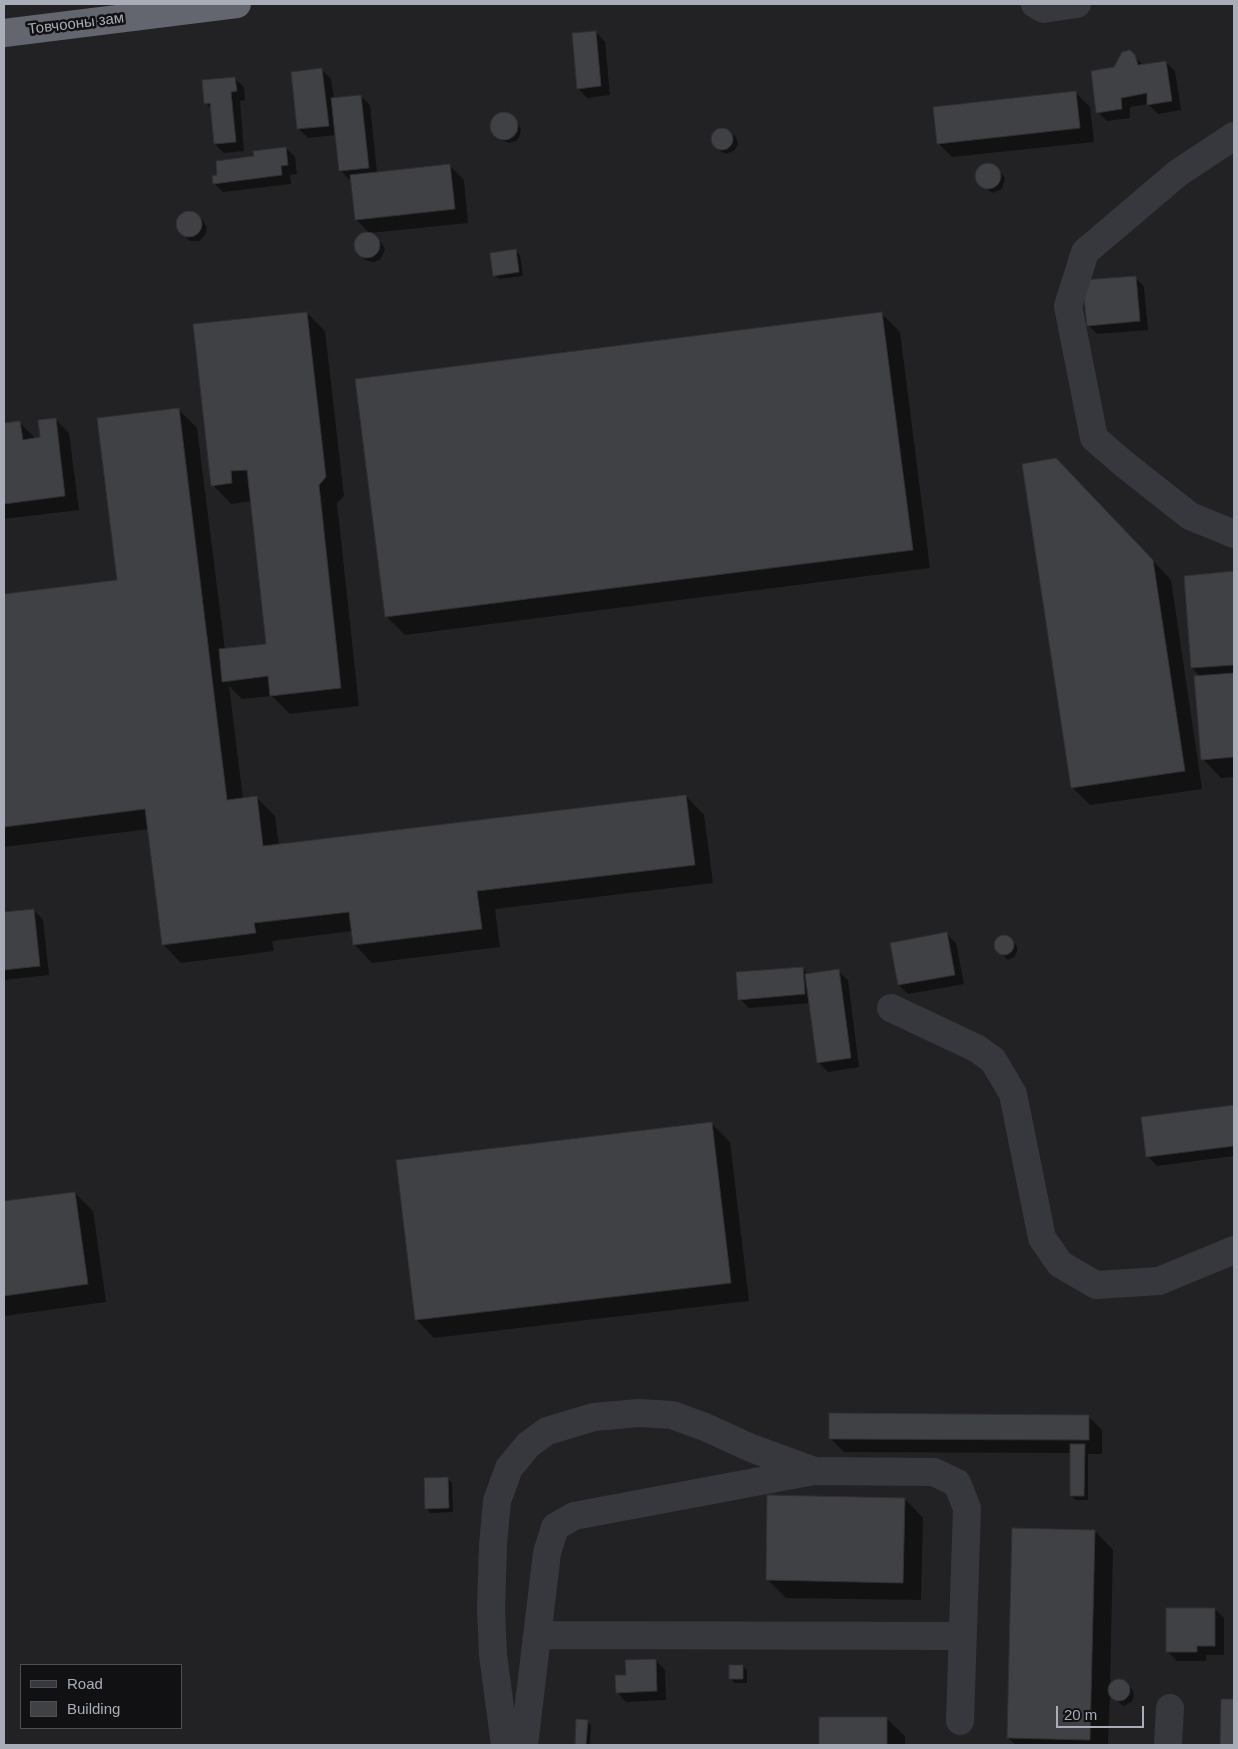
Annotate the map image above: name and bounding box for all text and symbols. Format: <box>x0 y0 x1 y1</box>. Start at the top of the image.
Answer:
street label: Товчооны зам <box>27 9 125 39</box>
legend <box>20 1664 182 1729</box>
text: Road <box>67 1675 103 1692</box>
scale bar <box>1058 1696 1146 1728</box>
text: Building <box>67 1700 120 1717</box>
text: 20 m <box>1064 1706 1097 1723</box>

